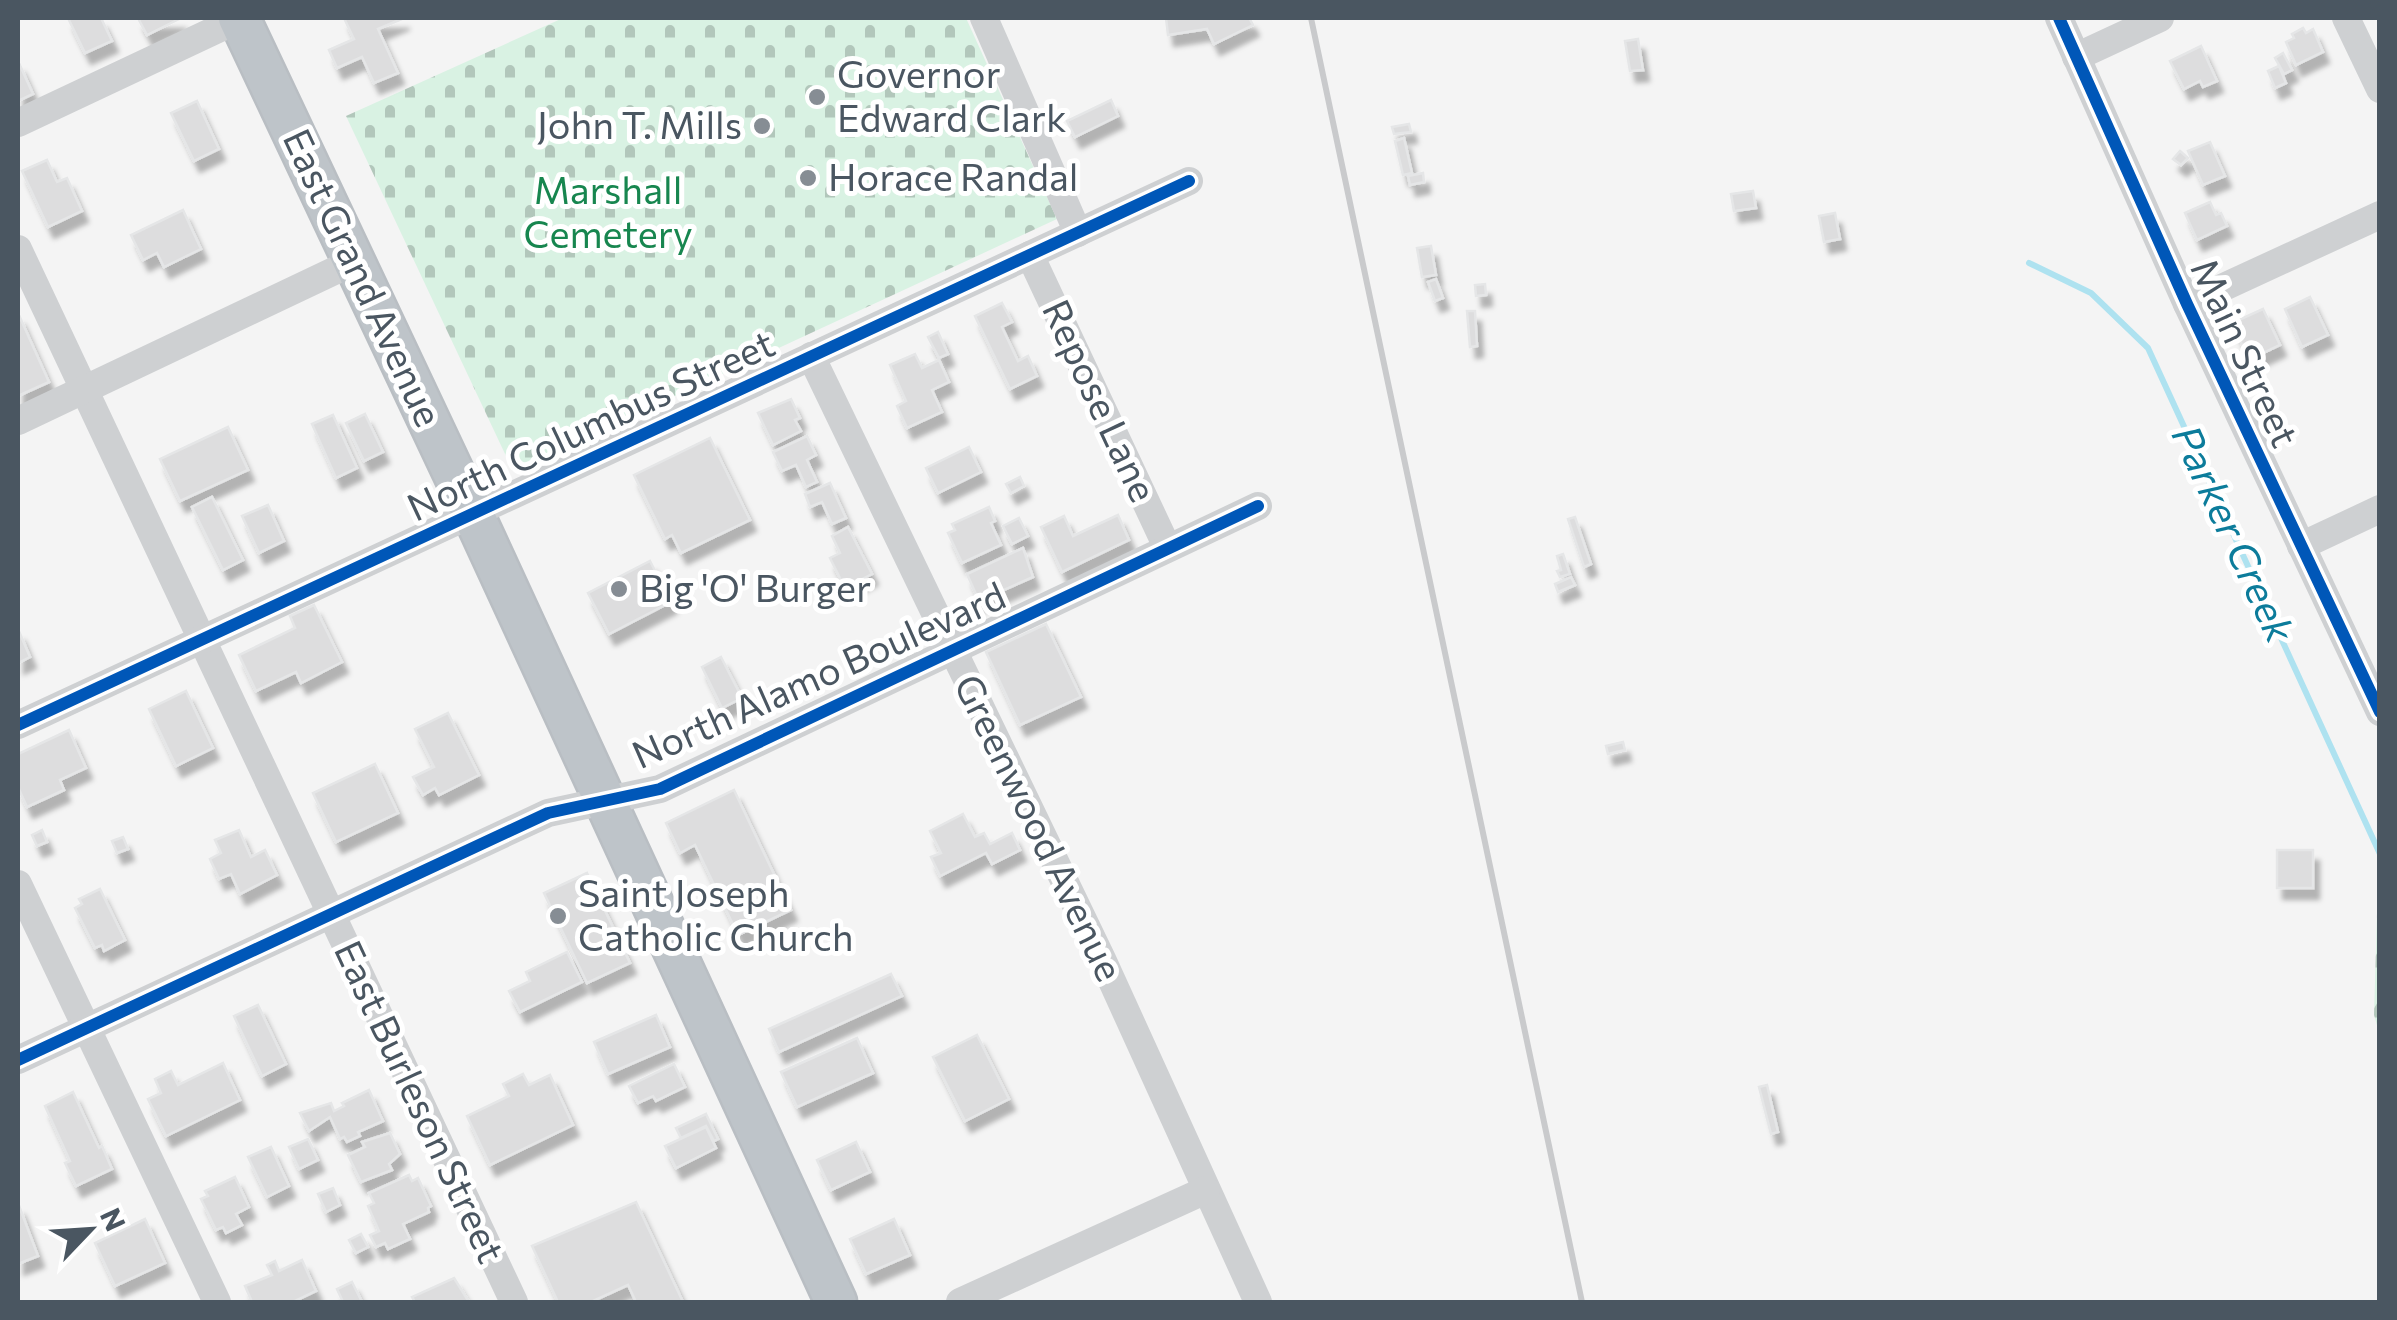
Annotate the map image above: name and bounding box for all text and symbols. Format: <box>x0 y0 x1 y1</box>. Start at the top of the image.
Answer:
place label: Governor Edward Clark <box>837 49 1067 140</box>
marker: Governor Edward Clark <box>806 86 828 108</box>
place label: John T. Mills <box>537 100 742 147</box>
marker: John T. Mills <box>751 115 773 137</box>
street label: East Grand Avenue <box>275 121 454 433</box>
place label: Horace Randal <box>828 152 1078 199</box>
park label: Marshall Cemetery <box>523 165 693 256</box>
marker: Horace Randal <box>797 167 819 189</box>
street label: Main Street <box>2182 250 2310 453</box>
street label: Repose Lane <box>1034 292 1168 508</box>
street label: North Columbus Street <box>399 318 781 529</box>
water label: Parker Creek <box>2164 417 2307 651</box>
place label: Big 'O' Burger <box>639 563 871 610</box>
street label: North Alamo Boulevard <box>624 570 1012 777</box>
marker: Big 'O' Burger <box>608 578 630 600</box>
street label: Greenwood Avenue <box>946 666 1135 988</box>
place label: Saint Joseph Catholic Church <box>578 868 854 959</box>
marker: Saint Joseph Catholic Church <box>547 905 569 927</box>
street label: East Burleson Street <box>326 933 516 1269</box>
north arrow <box>40 1180 140 1280</box>
text: N <box>94 1202 133 1236</box>

